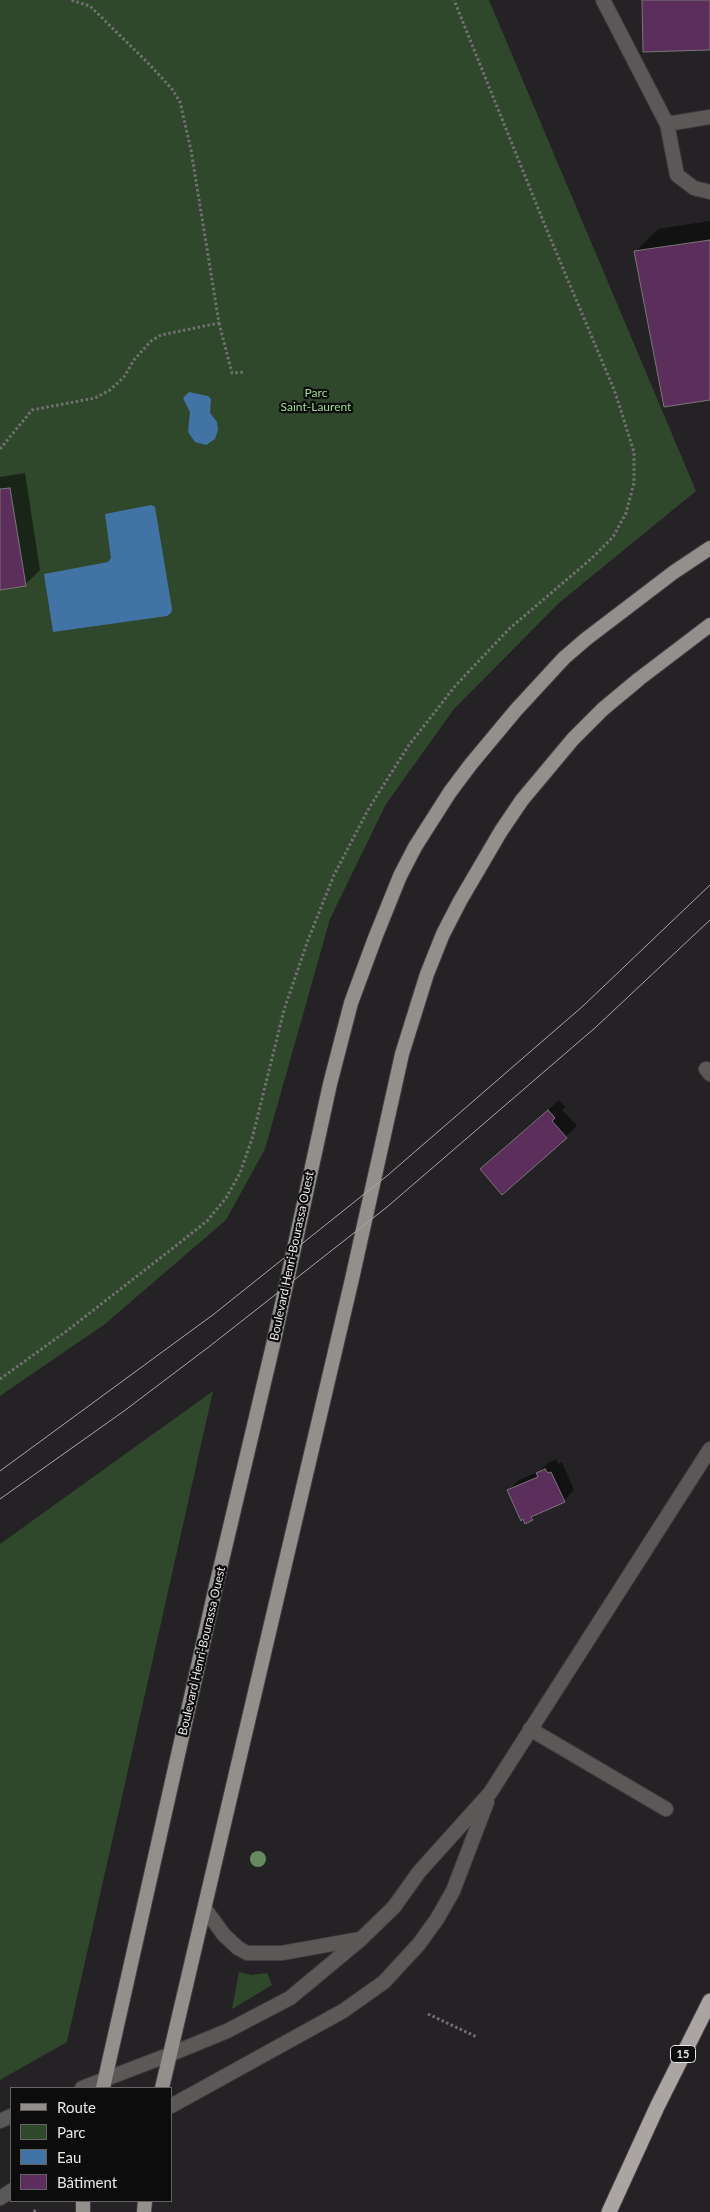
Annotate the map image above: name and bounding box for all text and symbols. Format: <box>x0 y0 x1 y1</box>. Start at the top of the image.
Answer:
park label: Parc Saint-Laurent <box>281 386 351 414</box>
street label: Boulevard Henri-Bourassa Ouest <box>267 1170 317 1342</box>
street label: Boulevard Henri-Bourassa Ouest <box>176 1565 228 1737</box>
road number: 15 <box>670 2046 696 2062</box>
legend <box>10 2087 172 2202</box>
text: Route <box>57 2098 96 2116</box>
text: Parc <box>57 2123 86 2141</box>
text: Eau <box>57 2148 81 2166</box>
text: Bâtiment <box>57 2173 117 2191</box>

